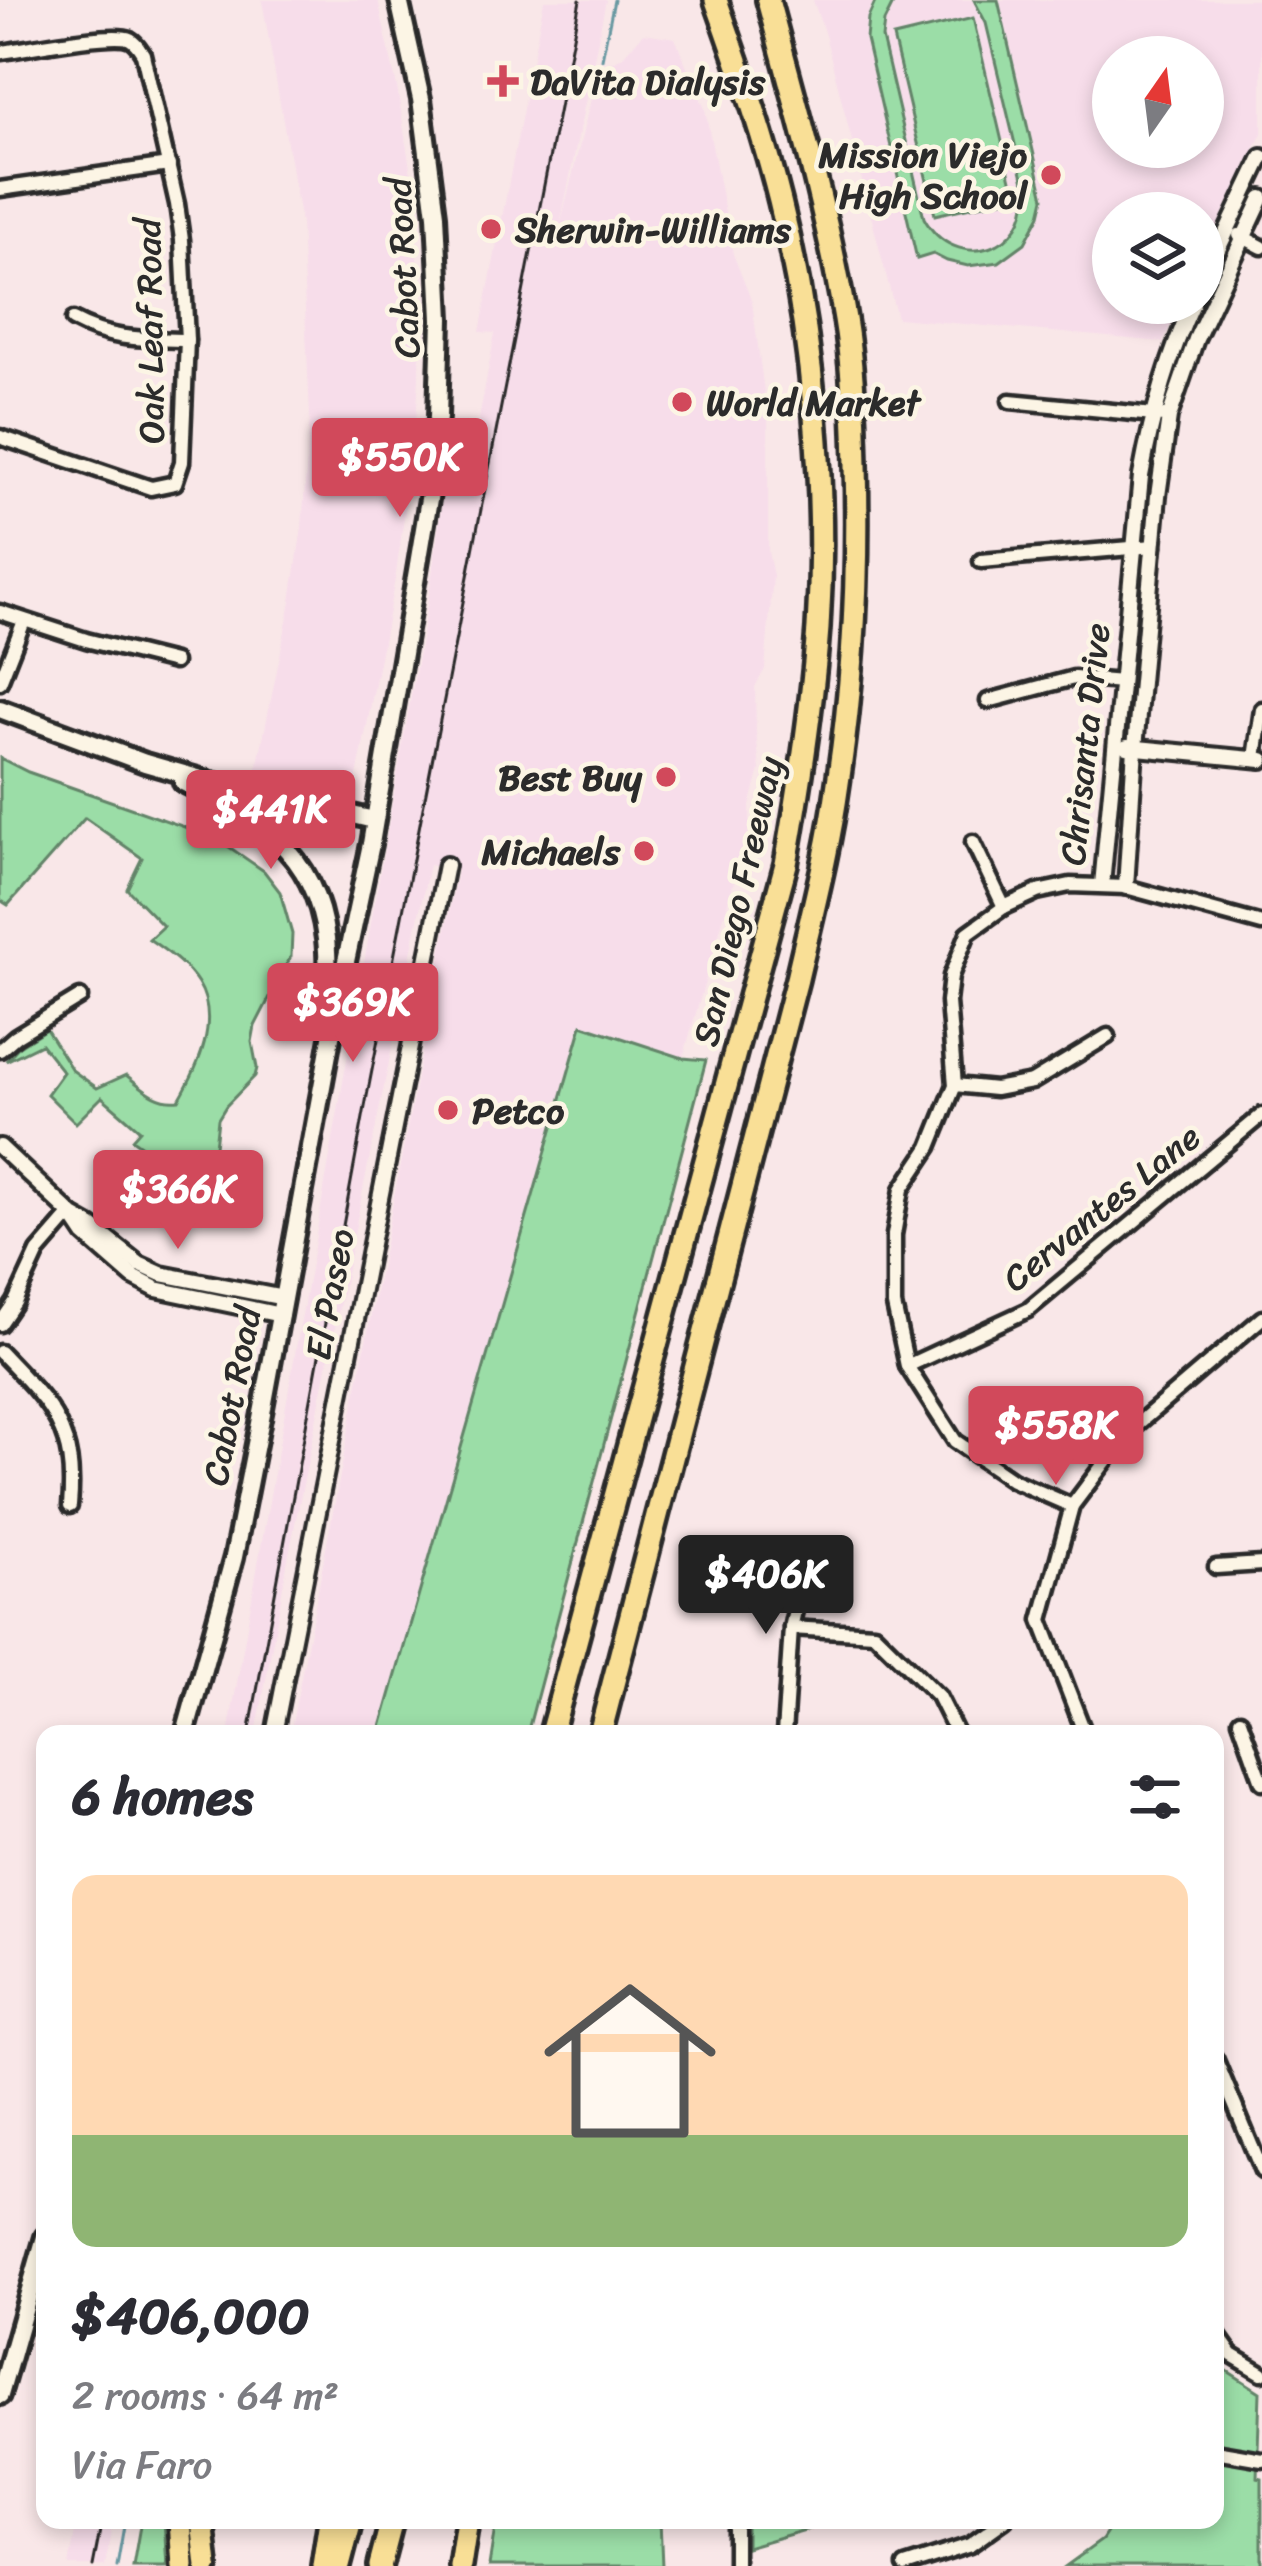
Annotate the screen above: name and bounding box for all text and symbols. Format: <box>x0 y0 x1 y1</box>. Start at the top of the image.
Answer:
north arrow <box>1092 36 1224 168</box>
map controls <box>1092 36 1224 324</box>
place label: DaVita Dialysis <box>530 50 766 114</box>
marker: DaVita Dialysis <box>487 65 519 97</box>
place label: Mission Viejo High School <box>818 123 1029 228</box>
marker: Mission Viejo High School <box>1038 162 1064 188</box>
street label: Cabot Road <box>366 174 440 360</box>
button: layers <box>1092 192 1224 324</box>
place label: Sherwin-Williams <box>514 198 792 262</box>
street label: Oak Leaf Road <box>116 216 184 444</box>
marker: Sherwin-Williams <box>478 216 504 242</box>
place label: World Market <box>706 371 922 435</box>
marker: World Market <box>669 389 695 415</box>
pin: $550K <box>316 418 484 520</box>
text: $550K <box>339 422 461 491</box>
street label: Chrisanta Drive <box>1040 620 1130 868</box>
place label: Best Buy <box>498 746 643 810</box>
street label: San Diego Freeway <box>674 750 803 1053</box>
marker: Best Buy <box>653 764 679 790</box>
pin: $441K <box>187 770 355 872</box>
text: $441K <box>213 774 329 843</box>
place label: Michaels <box>481 820 621 884</box>
marker: Michaels <box>631 838 657 864</box>
pin: $369K <box>269 963 437 1065</box>
text: $369K <box>294 967 412 1036</box>
place label: Petco <box>472 1079 565 1143</box>
marker: Petco <box>435 1097 461 1123</box>
street label: Cervantes Lane <box>988 1107 1216 1309</box>
pin: $366K <box>94 1150 262 1252</box>
text: $366K <box>120 1154 236 1223</box>
street label: El Paseo <box>286 1223 374 1365</box>
street label: Cabot Road <box>183 1300 281 1491</box>
pin: $558K <box>972 1386 1140 1488</box>
text: $558K <box>995 1390 1117 1459</box>
pin: $406K <box>682 1535 850 1637</box>
text: $406K <box>705 1539 827 1608</box>
text: 6 homes <box>72 1752 253 1842</box>
icon: filters <box>1122 1764 1188 1830</box>
icon: home <box>522 1953 738 2169</box>
text: $406,000 <box>72 2271 310 2361</box>
text: 2 rooms · 64 m² <box>72 2361 339 2430</box>
text: Via Faro <box>72 2430 212 2499</box>

